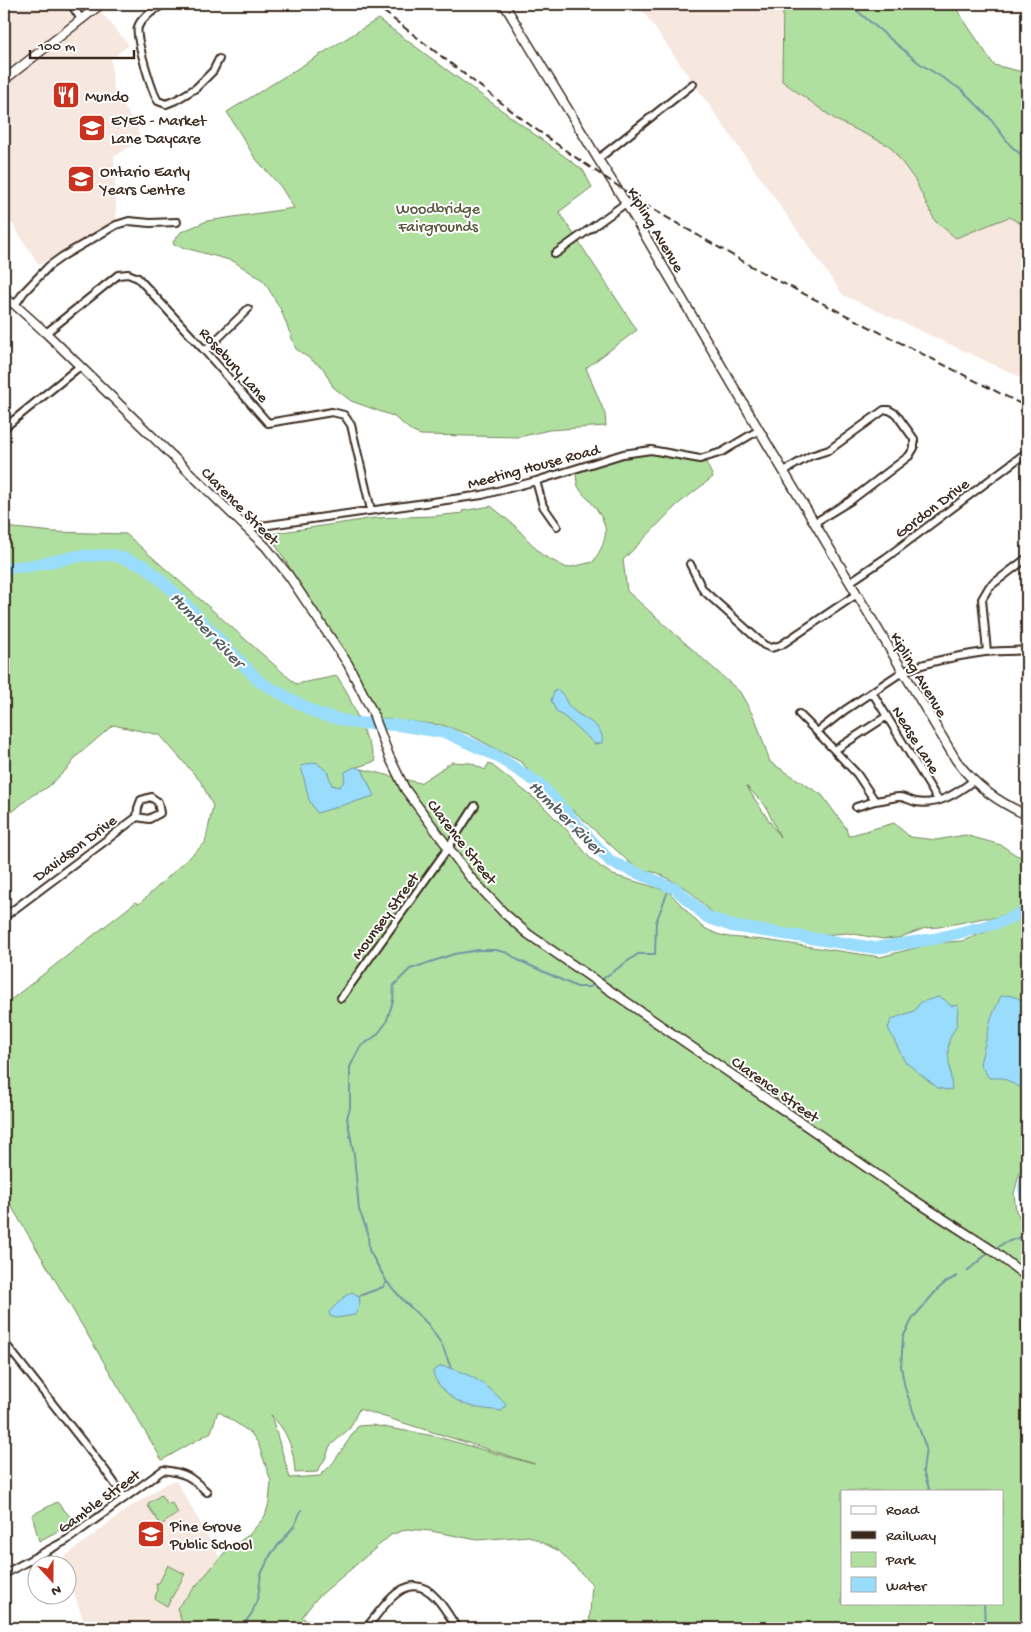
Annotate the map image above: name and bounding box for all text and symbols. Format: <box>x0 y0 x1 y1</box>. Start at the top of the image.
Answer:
scale bar <box>30 28 134 60</box>
text: 100 m <box>37 38 76 56</box>
restaurant icon: Mundo <box>51 80 81 110</box>
place label: Mundo <box>85 89 129 108</box>
school or university icon: EYES - Market Lane Daycare <box>77 113 107 143</box>
place label: EYES - Market Lane Daycare <box>111 113 207 150</box>
school or university icon: Ontario Early Years Centre <box>66 164 96 194</box>
place label: Ontario Early Years Centre <box>98 164 190 201</box>
street label: Kipling Avenue <box>621 185 687 277</box>
park label: Woodbridge Fairgrounds <box>396 201 481 238</box>
street label: Rosebury Lane <box>194 325 272 408</box>
street label: Meeting House Road <box>466 441 604 495</box>
street label: Clarence Street <box>195 464 283 552</box>
street label: Gordon Drive <box>892 475 975 544</box>
water label: Humber River <box>165 588 250 676</box>
street label: Kipling Avenue <box>884 630 950 722</box>
street label: Nease Lane <box>886 704 943 779</box>
water label: Humber River <box>523 777 610 863</box>
street label: Clarence Street <box>421 797 500 891</box>
street label: Davidson Drive <box>30 812 122 888</box>
street label: Mounsey Street <box>349 869 426 964</box>
street label: Clarence Street <box>726 1054 823 1129</box>
street label: Gamble Street <box>55 1466 146 1539</box>
legend <box>841 1490 1004 1604</box>
text: Road <box>886 1502 920 1520</box>
school or university icon: Pine Grove Public School <box>136 1519 166 1549</box>
place label: Pine Grove Public School <box>169 1519 253 1556</box>
text: Railway <box>886 1528 937 1546</box>
text: Park <box>885 1552 916 1570</box>
north arrow <box>28 1554 78 1604</box>
text: Water <box>886 1578 928 1596</box>
text: N <box>48 1580 63 1599</box>

